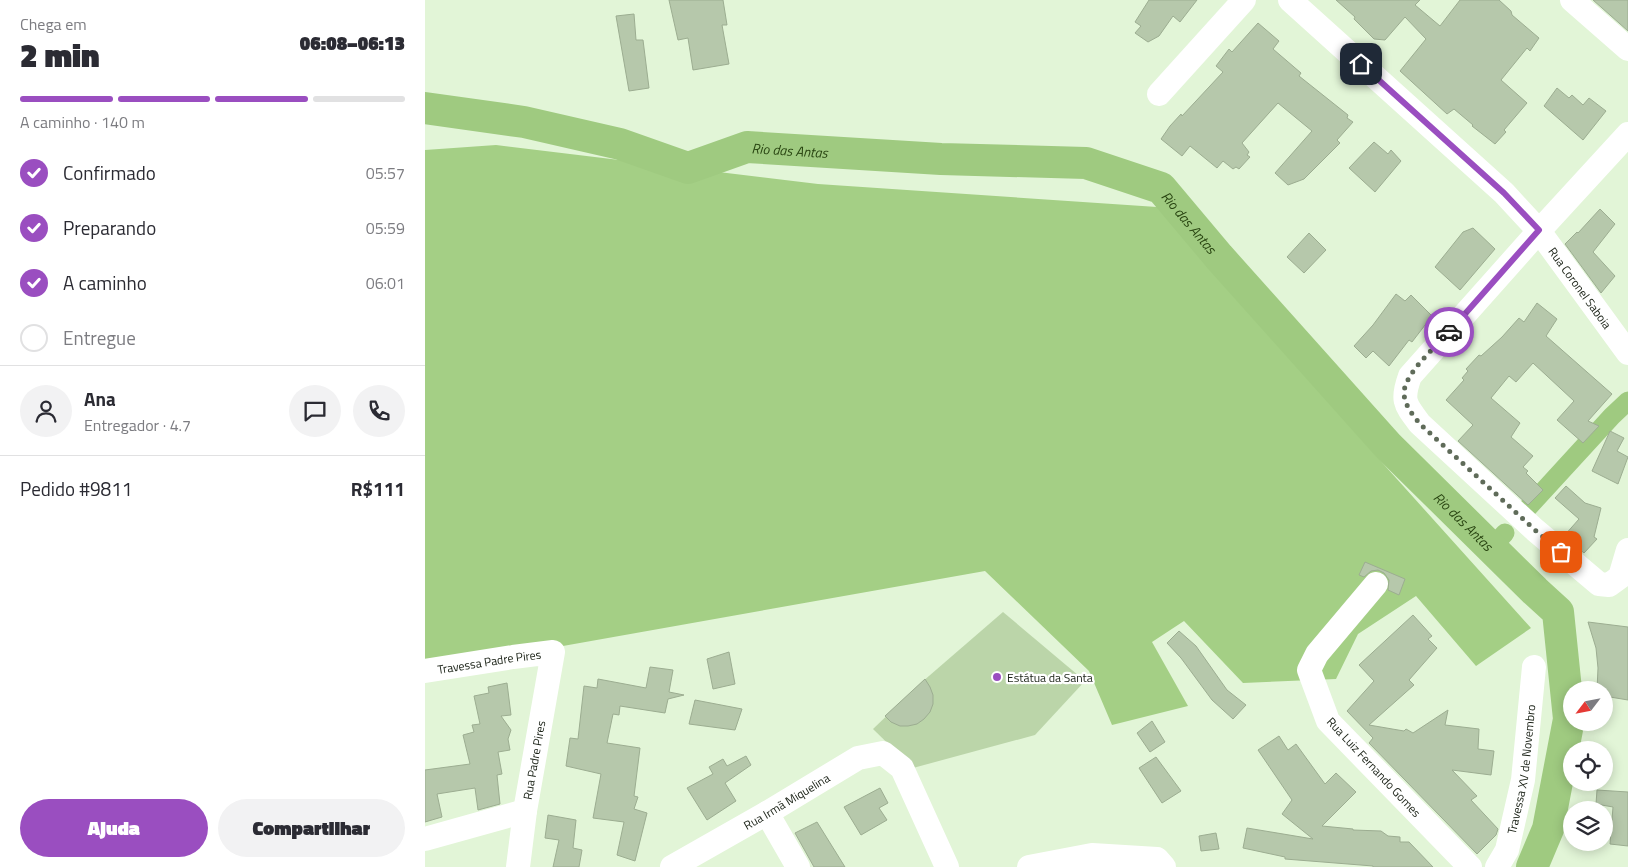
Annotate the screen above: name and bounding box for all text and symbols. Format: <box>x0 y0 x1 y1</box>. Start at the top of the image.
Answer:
text: Chega em <box>20 12 87 36</box>
text: 06:08–06:13 <box>300 28 405 57</box>
text: 2 min <box>20 31 100 79</box>
pin <box>1340 43 1382 85</box>
icon: home <box>1347 50 1375 78</box>
text: A caminho · 140 m <box>20 110 145 134</box>
water label: Rio das Antas <box>751 137 829 163</box>
text: Confirmado <box>63 158 156 187</box>
icon: check <box>20 159 48 187</box>
text: 05:57 <box>366 161 405 185</box>
water label: Rio das Antas <box>1157 186 1223 259</box>
text: Preparando <box>63 213 156 242</box>
icon: check <box>20 214 48 242</box>
text: 05:59 <box>366 216 405 240</box>
street label: Rua Coronel Saboia <box>1544 243 1617 333</box>
text: A caminho <box>63 268 147 297</box>
icon: check <box>20 269 48 297</box>
text: 06:01 <box>366 271 405 295</box>
courier <box>1424 307 1474 357</box>
icon: car <box>1435 318 1463 346</box>
text: Entregue <box>63 323 136 352</box>
text: Ana <box>84 384 116 413</box>
button: person <box>20 385 72 437</box>
button: chat <box>289 385 341 437</box>
button: phone <box>353 385 405 437</box>
text: Entregador · 4.7 <box>84 413 191 437</box>
text: Pedido #9811 <box>20 474 132 503</box>
text: R$111 <box>351 474 405 503</box>
water label: Rio das Antas <box>1429 487 1499 556</box>
pin <box>1540 531 1582 573</box>
icon: bag <box>1547 538 1575 566</box>
street label: Travessa Padre Pires <box>436 644 543 678</box>
place label: Estátua da Santa <box>1007 668 1093 687</box>
marker: Estátua da Santa <box>991 671 1003 683</box>
north arrow <box>1563 681 1613 731</box>
map controls <box>1563 681 1613 851</box>
street label: Travessa XV de Novembro <box>1501 703 1540 836</box>
street label: Rua Luiz Fernando Gomes <box>1322 713 1426 822</box>
street label: Rua Padre Pires <box>518 719 550 801</box>
button: locate <box>1563 741 1613 791</box>
street label: Rua Irmã Miquelina <box>740 768 833 834</box>
button: Ajuda <box>20 799 208 857</box>
button: Compartilhar <box>218 799 405 857</box>
button: layers <box>1563 801 1613 851</box>

